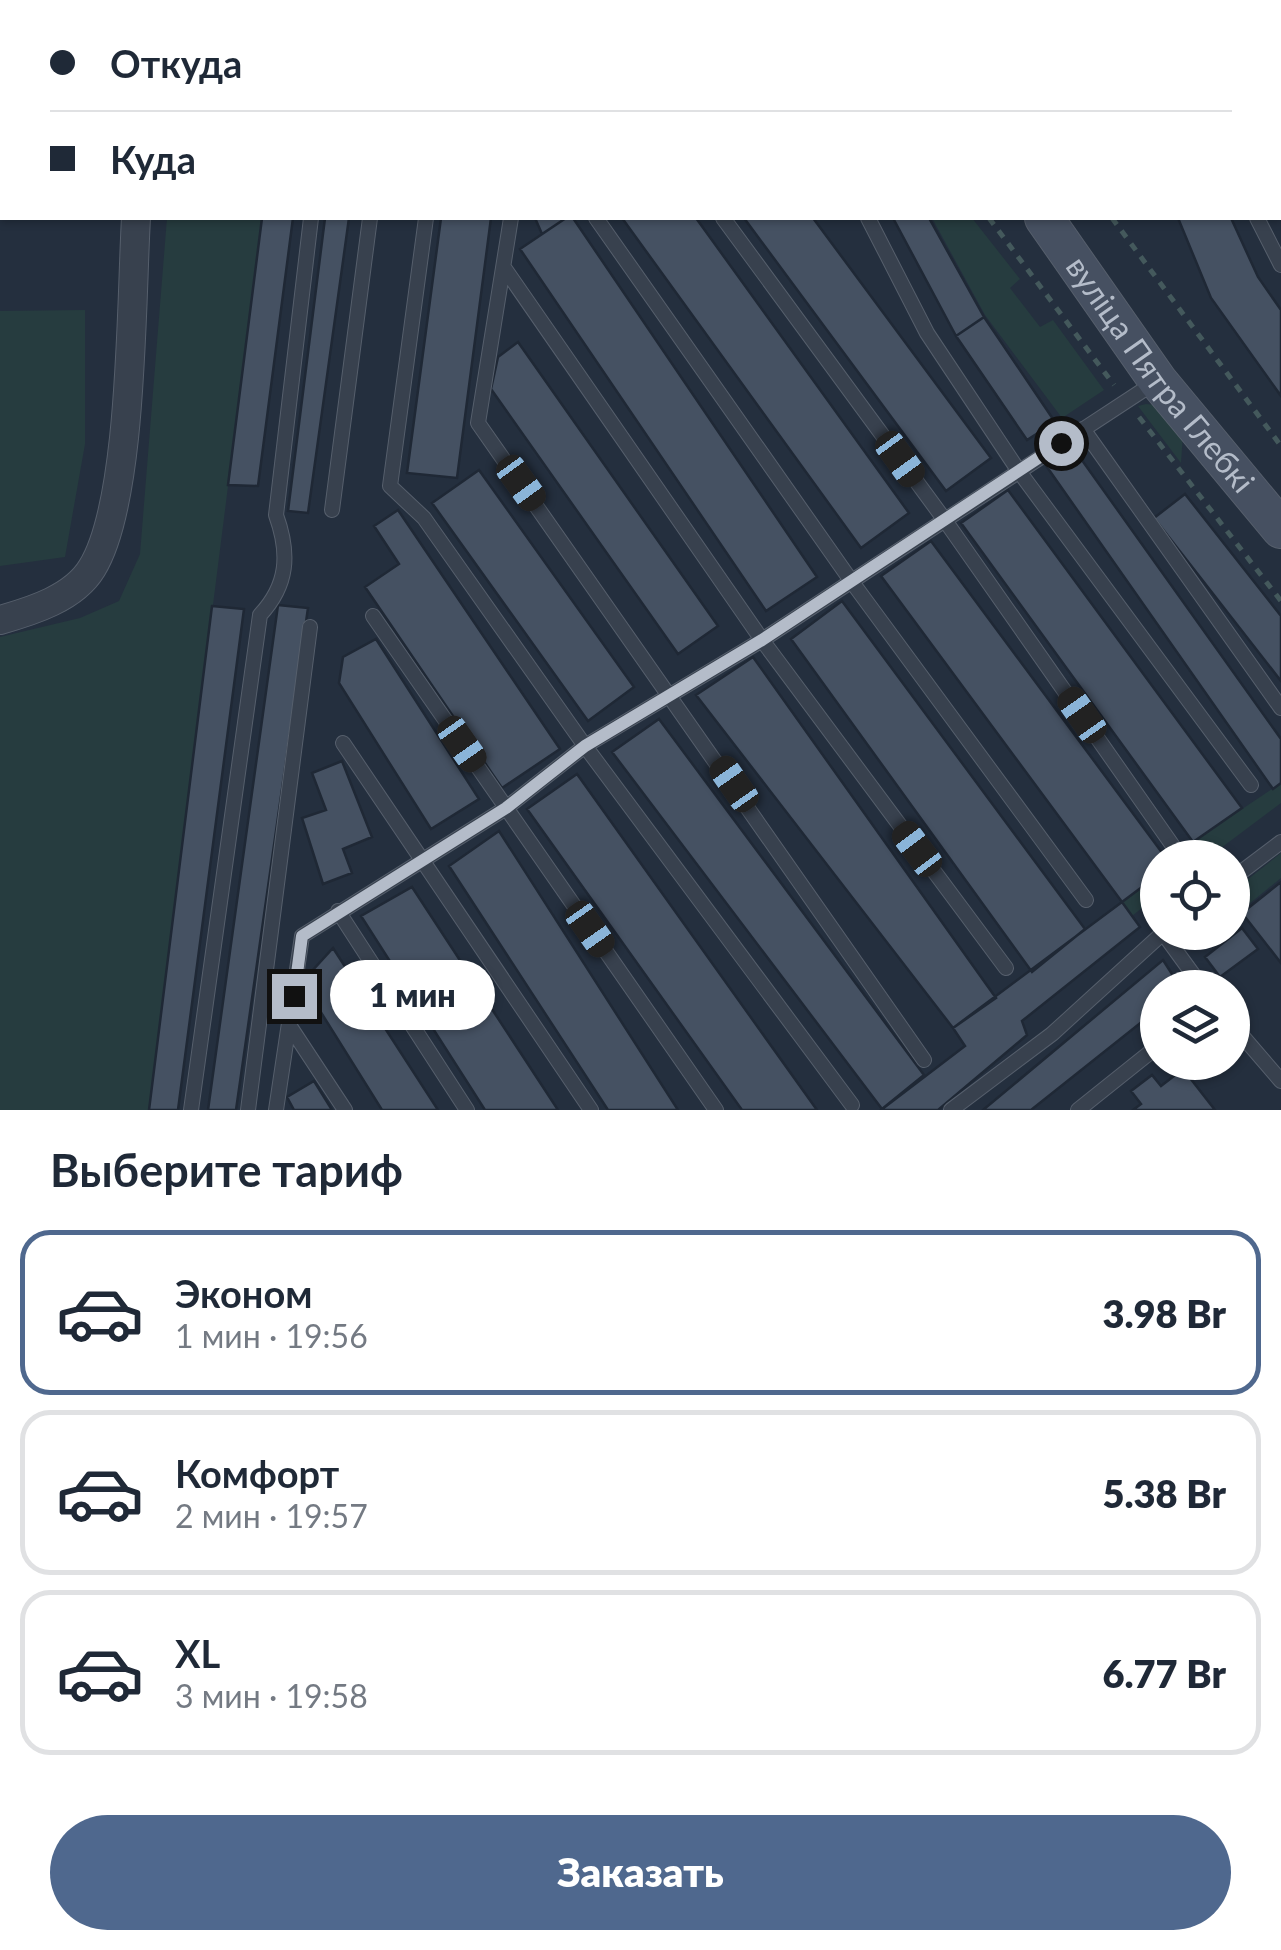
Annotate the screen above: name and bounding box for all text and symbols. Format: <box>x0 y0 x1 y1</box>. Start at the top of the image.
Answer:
text: Откуда <box>110 40 242 86</box>
text: Куда <box>110 136 196 182</box>
street label: вуліца Пятра Глебкі <box>1059 248 1263 500</box>
route start <box>1039 421 1084 466</box>
car <box>870 426 930 492</box>
car <box>491 450 551 516</box>
car <box>1053 682 1111 748</box>
car <box>433 711 491 777</box>
car <box>705 751 763 817</box>
car <box>887 816 947 882</box>
map controls <box>1140 840 1250 1080</box>
button: locate <box>1140 840 1250 950</box>
car <box>561 896 619 962</box>
callout: 1 мин <box>329 961 494 1031</box>
button: layers <box>1140 970 1250 1080</box>
route end <box>272 974 317 1019</box>
text: 1 мин <box>369 975 456 1014</box>
text: Выберите тариф <box>50 1143 403 1197</box>
icon: car <box>55 1268 145 1358</box>
text: Эконом <box>175 1270 313 1316</box>
text: 3.98 Br <box>1102 1290 1226 1336</box>
text: 1 мин · 19:56 <box>175 1316 368 1355</box>
icon: car <box>55 1448 145 1538</box>
text: Комфорт <box>175 1450 339 1496</box>
text: 5.38 Br <box>1102 1470 1226 1516</box>
text: 2 мин · 19:57 <box>175 1496 368 1535</box>
icon: car <box>55 1628 145 1718</box>
text: XL <box>175 1630 220 1676</box>
text: 6.77 Br <box>1102 1650 1226 1696</box>
text: 3 мин · 19:58 <box>175 1676 368 1715</box>
button: Заказать <box>50 1815 1231 1930</box>

